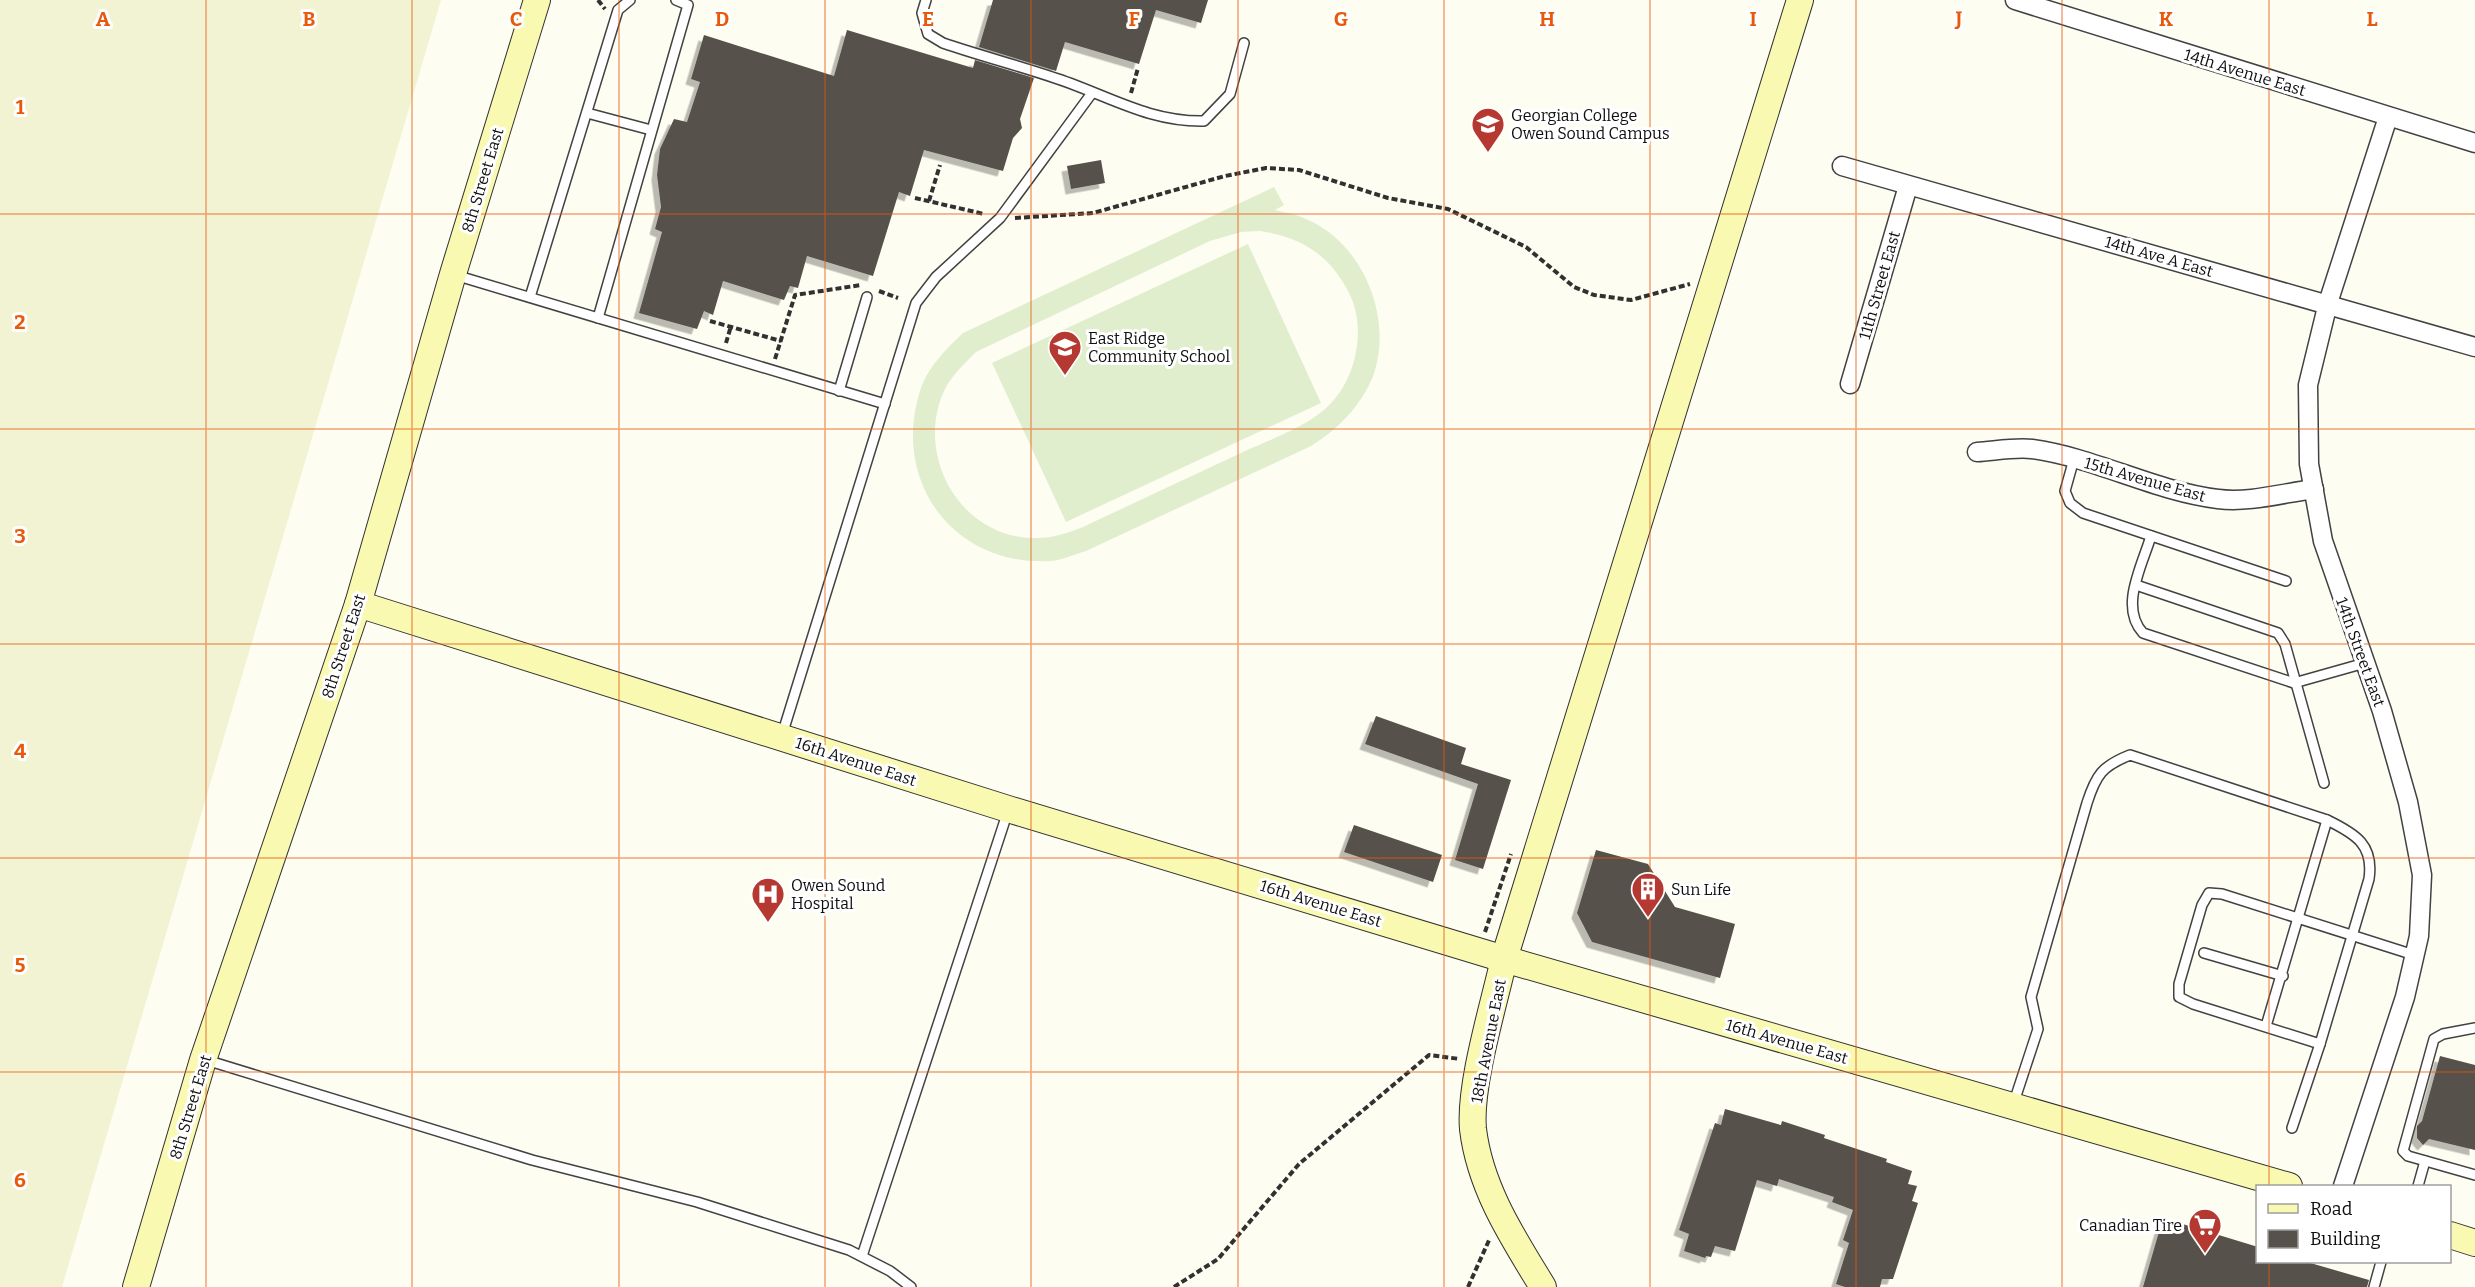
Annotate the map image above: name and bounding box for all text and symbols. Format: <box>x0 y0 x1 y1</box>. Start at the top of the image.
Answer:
text: A <box>96 7 111 31</box>
text: B <box>303 7 316 31</box>
text: C <box>510 7 522 31</box>
text: D <box>715 7 729 31</box>
text: E <box>922 7 934 31</box>
text: F <box>1128 7 1140 31</box>
text: G <box>1334 7 1348 31</box>
text: H <box>1539 7 1555 31</box>
text: I <box>1749 7 1757 31</box>
text: J <box>1955 7 1963 31</box>
text: K <box>2159 7 2174 31</box>
text: L <box>2366 7 2378 31</box>
street label: 14th Avenue East <box>2182 45 2308 100</box>
text: 1 <box>16 95 25 119</box>
school or university icon: Georgian College Owen Sound Campus <box>1470 106 1506 153</box>
place label: Georgian College Owen Sound Campus <box>1511 106 1670 143</box>
street label: 8th Street East <box>458 125 507 235</box>
street label: 11th Street East <box>1855 228 1904 342</box>
street label: 14th Ave A East <box>2103 232 2215 281</box>
text: 2 <box>14 310 26 334</box>
school or university icon: East Ridge Community School <box>1047 329 1083 376</box>
place label: East Ridge Community School <box>1088 329 1230 366</box>
street label: 15th Avenue East <box>2082 453 2208 506</box>
text: 3 <box>14 524 26 548</box>
street label: 8th Street East <box>318 591 369 701</box>
street label: 14th Street East <box>2332 595 2389 710</box>
street label: 16th Avenue East <box>793 733 919 790</box>
text: 4 <box>14 739 26 763</box>
building icon: Sun Life <box>1630 871 1666 918</box>
hospital icon: Owen Sound Hospital <box>750 876 786 923</box>
place label: Owen Sound Hospital <box>791 876 886 913</box>
street label: 16th Avenue East <box>1258 876 1384 931</box>
place label: Sun Life <box>1671 880 1731 899</box>
text: 5 <box>15 953 26 977</box>
street label: 18th Avenue East <box>1467 977 1510 1105</box>
street label: 16th Avenue East <box>1724 1015 1850 1068</box>
street label: 8th Street East <box>166 1052 215 1162</box>
text: 6 <box>14 1168 26 1192</box>
legend <box>2256 1185 2451 1263</box>
text: Road <box>2310 1198 2353 1220</box>
supermarket icon: Canadian Tire <box>2187 1207 2223 1254</box>
place label: Canadian Tire <box>2079 1216 2182 1235</box>
text: Building <box>2310 1228 2381 1250</box>

